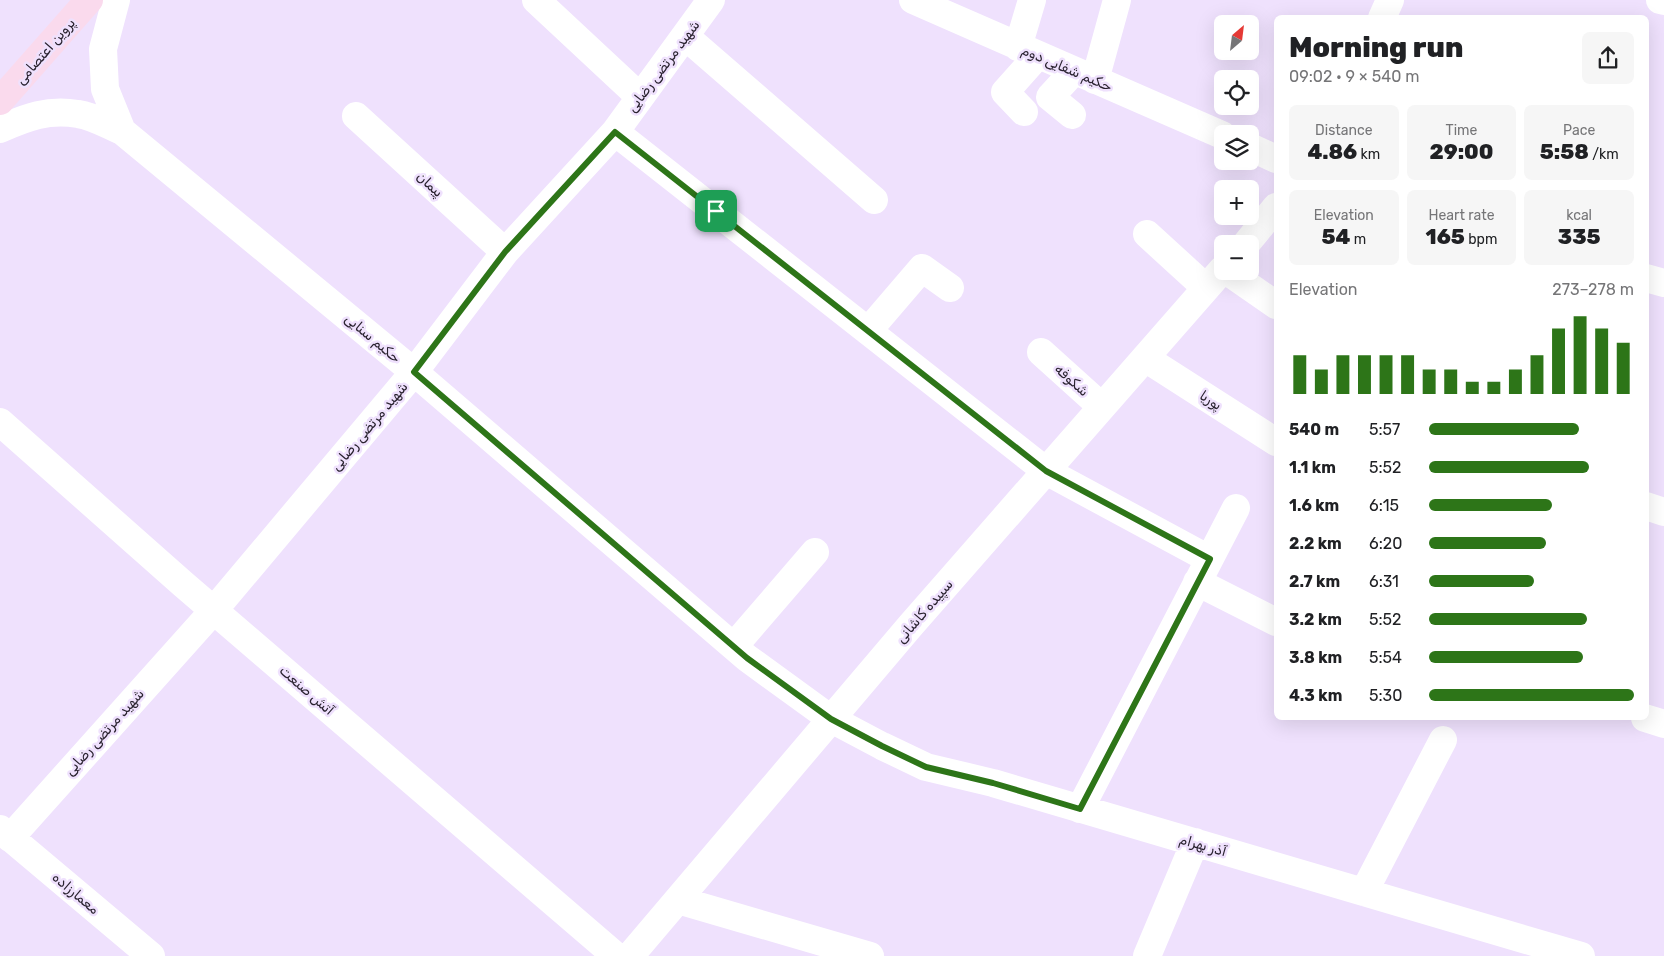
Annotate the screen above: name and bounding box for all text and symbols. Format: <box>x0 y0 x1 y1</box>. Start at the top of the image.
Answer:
street label: پروین اعتصامی <box>12 15 80 89</box>
north arrow <box>1214 15 1259 60</box>
map controls <box>1214 15 1259 280</box>
street label: شهید مرتضی رضایی <box>623 17 704 116</box>
text: Morning run <box>1289 31 1463 64</box>
button: share <box>1582 32 1634 84</box>
street label: حکیم شفایی دوم <box>1018 42 1115 96</box>
text: 09:02 · 9 × 540 m <box>1289 67 1419 86</box>
button: locate <box>1214 70 1259 115</box>
text: Distance <box>1315 122 1373 139</box>
text: Time <box>1446 122 1477 139</box>
text: Pace <box>1563 122 1595 139</box>
button: layers <box>1214 125 1259 170</box>
text: 4.86 <box>1307 139 1357 164</box>
text: 29:00 <box>1430 139 1493 164</box>
text: 5:58 <box>1540 139 1589 164</box>
text: km <box>1357 146 1380 163</box>
text: /km <box>1589 146 1619 163</box>
street label: پیمان <box>412 168 447 202</box>
button: + <box>1214 180 1259 225</box>
pin <box>695 190 737 232</box>
icon: arrive <box>702 197 730 225</box>
text: Elevation <box>1314 207 1374 224</box>
text: Heart rate <box>1429 207 1494 224</box>
text: kcal <box>1566 207 1592 224</box>
text: 54 <box>1321 224 1350 249</box>
text: 165 <box>1426 224 1465 249</box>
text: 335 <box>1558 224 1601 249</box>
text: m <box>1350 231 1366 248</box>
text: bpm <box>1465 231 1497 248</box>
button: − <box>1214 235 1259 280</box>
text: Elevation <box>1289 280 1358 299</box>
text: 273–278 m <box>1552 280 1634 299</box>
street label: حکیم سنایی <box>341 310 404 367</box>
street label: شکوفه <box>1051 361 1092 400</box>
street label: شهید مرتضی رضایی <box>327 378 411 474</box>
street label: پوریا <box>1196 387 1225 415</box>
text: 540 m <box>1289 420 1339 439</box>
text: 5:57 <box>1369 420 1400 439</box>
text: 1.1 km <box>1289 458 1336 477</box>
text: 5:52 <box>1369 458 1402 477</box>
text: 1.6 km <box>1289 496 1339 515</box>
text: 6:15 <box>1369 496 1399 515</box>
text: 2.2 km <box>1289 534 1342 553</box>
text: 6:20 <box>1369 534 1402 553</box>
text: 2.7 km <box>1289 572 1340 591</box>
text: 6:31 <box>1369 572 1399 591</box>
street label: سپیده کاشانی <box>892 576 957 647</box>
text: 3.2 km <box>1289 610 1342 629</box>
text: 5:52 <box>1369 610 1402 629</box>
text: 3.8 km <box>1289 648 1342 667</box>
text: 5:54 <box>1369 648 1402 667</box>
street label: آتش صنعت <box>276 662 338 719</box>
street label: شهید مرتضی رضایی <box>61 685 148 779</box>
text: 4.3 km <box>1289 686 1342 705</box>
text: 5:30 <box>1369 686 1402 705</box>
street label: آذر بهرام <box>1177 831 1228 861</box>
street label: معمارزاده <box>49 869 103 918</box>

